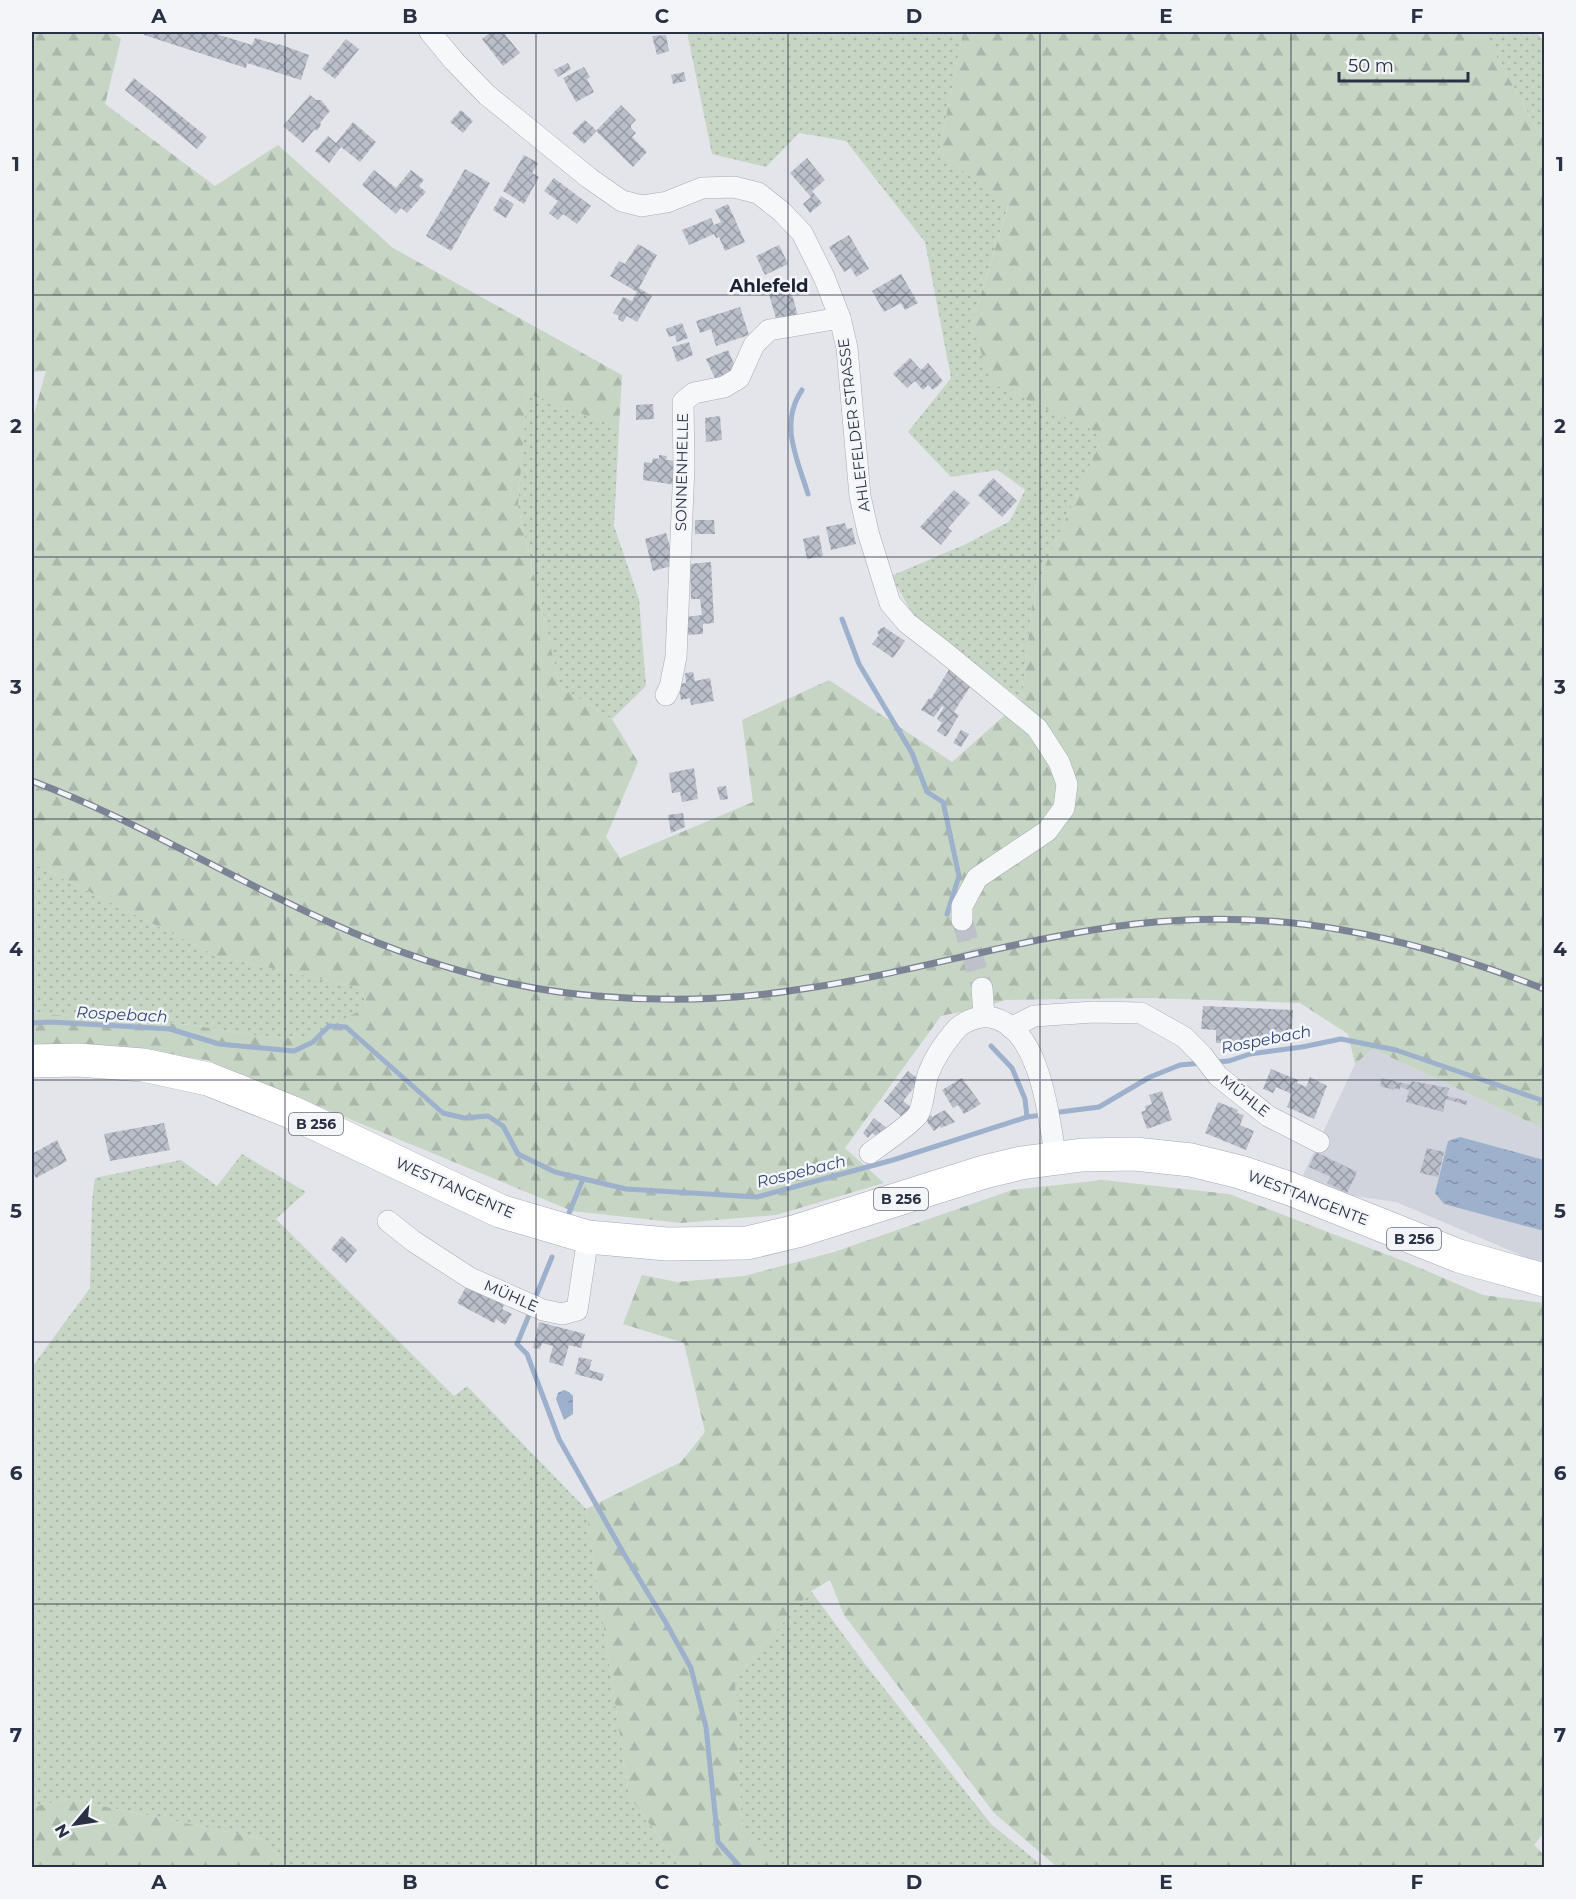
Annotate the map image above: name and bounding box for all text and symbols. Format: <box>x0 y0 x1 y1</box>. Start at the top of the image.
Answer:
text: A <box>150 4 167 28</box>
text: B <box>402 4 418 28</box>
text: C <box>655 4 670 28</box>
text: D <box>906 4 922 28</box>
text: E <box>1159 4 1173 28</box>
text: F <box>1411 4 1424 28</box>
scale bar <box>1339 45 1468 83</box>
text: 50 m <box>1348 55 1394 77</box>
text: 1 <box>12 152 20 176</box>
text: 1 <box>1556 152 1564 176</box>
district label: Ahlefeld <box>728 275 809 297</box>
street label: AHLEFELDER STRASSE <box>833 337 874 513</box>
street label: SONNENHELLE <box>671 413 692 531</box>
text: 2 <box>10 414 22 438</box>
text: 2 <box>1554 414 1566 438</box>
text: 3 <box>9 675 22 699</box>
text: 3 <box>1553 675 1566 699</box>
text: 4 <box>9 937 23 961</box>
text: 4 <box>1553 937 1567 961</box>
water label: Rospebach <box>76 1003 168 1026</box>
water label: Rospebach <box>1219 1021 1313 1058</box>
street label: MÜHLE <box>1217 1070 1274 1121</box>
road number: B 256 <box>289 1113 343 1135</box>
water label: Rospebach <box>755 1151 848 1192</box>
street label: WESTTANGENTE <box>393 1153 517 1222</box>
street label: WESTTANGENTE <box>1245 1166 1371 1229</box>
road number: B 256 <box>874 1188 928 1210</box>
text: 5 <box>10 1199 22 1223</box>
text: 5 <box>1554 1199 1566 1223</box>
road number: B 256 <box>1387 1228 1441 1250</box>
street label: MÜHLE <box>481 1275 541 1316</box>
text: 6 <box>10 1461 23 1485</box>
text: 6 <box>1554 1461 1567 1485</box>
text: 7 <box>10 1723 22 1747</box>
text: 7 <box>1554 1723 1566 1747</box>
north arrow <box>45 1794 105 1854</box>
text: N <box>51 1821 74 1841</box>
text: A <box>150 1870 167 1894</box>
text: B <box>402 1870 418 1894</box>
text: C <box>655 1870 670 1894</box>
text: D <box>906 1870 922 1894</box>
text: E <box>1159 1870 1173 1894</box>
text: F <box>1411 1870 1424 1894</box>

